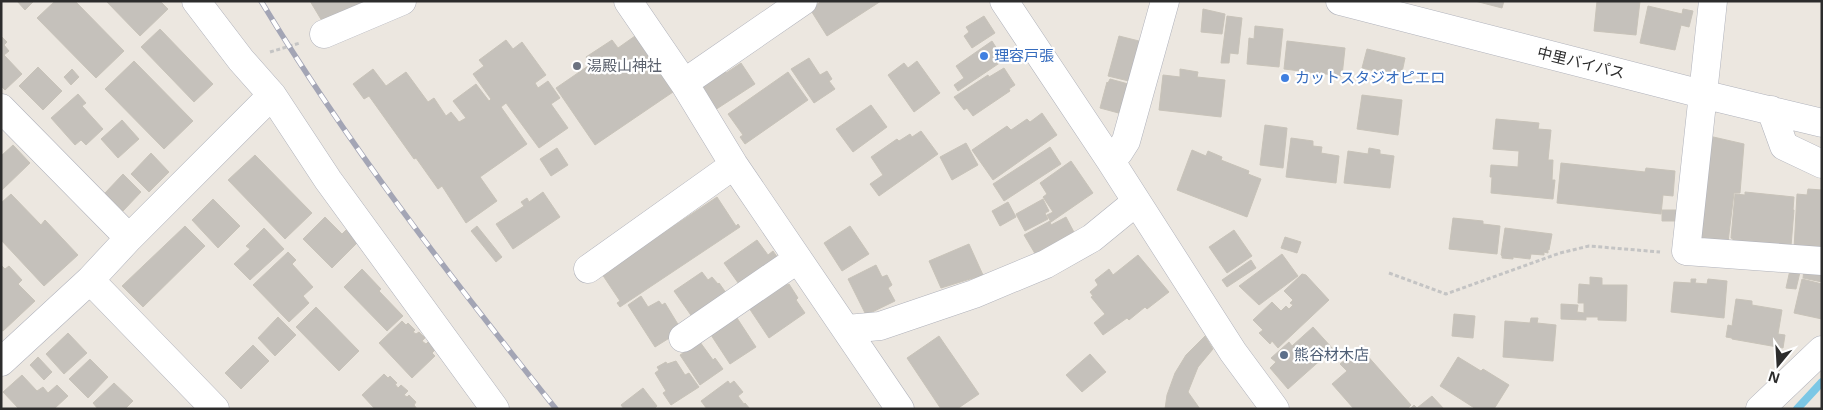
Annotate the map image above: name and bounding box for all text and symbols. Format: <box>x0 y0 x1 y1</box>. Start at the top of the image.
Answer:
street label: 中里バイパス <box>1535 41 1627 83</box>
place label: 理容戸張 <box>994 45 1054 65</box>
marker: 理容戸張 <box>978 50 990 62</box>
place label: 湯殿山神社 <box>587 55 662 75</box>
marker: 湯殿山神社 <box>571 60 583 72</box>
place label: カットスタジオピエロ <box>1295 67 1445 87</box>
marker: カットスタジオピエロ <box>1279 72 1291 84</box>
north arrow <box>1753 340 1803 390</box>
place label: 熊谷材木店 <box>1294 344 1369 364</box>
marker: 熊谷材木店 <box>1278 349 1290 361</box>
text: N <box>1765 367 1782 389</box>

